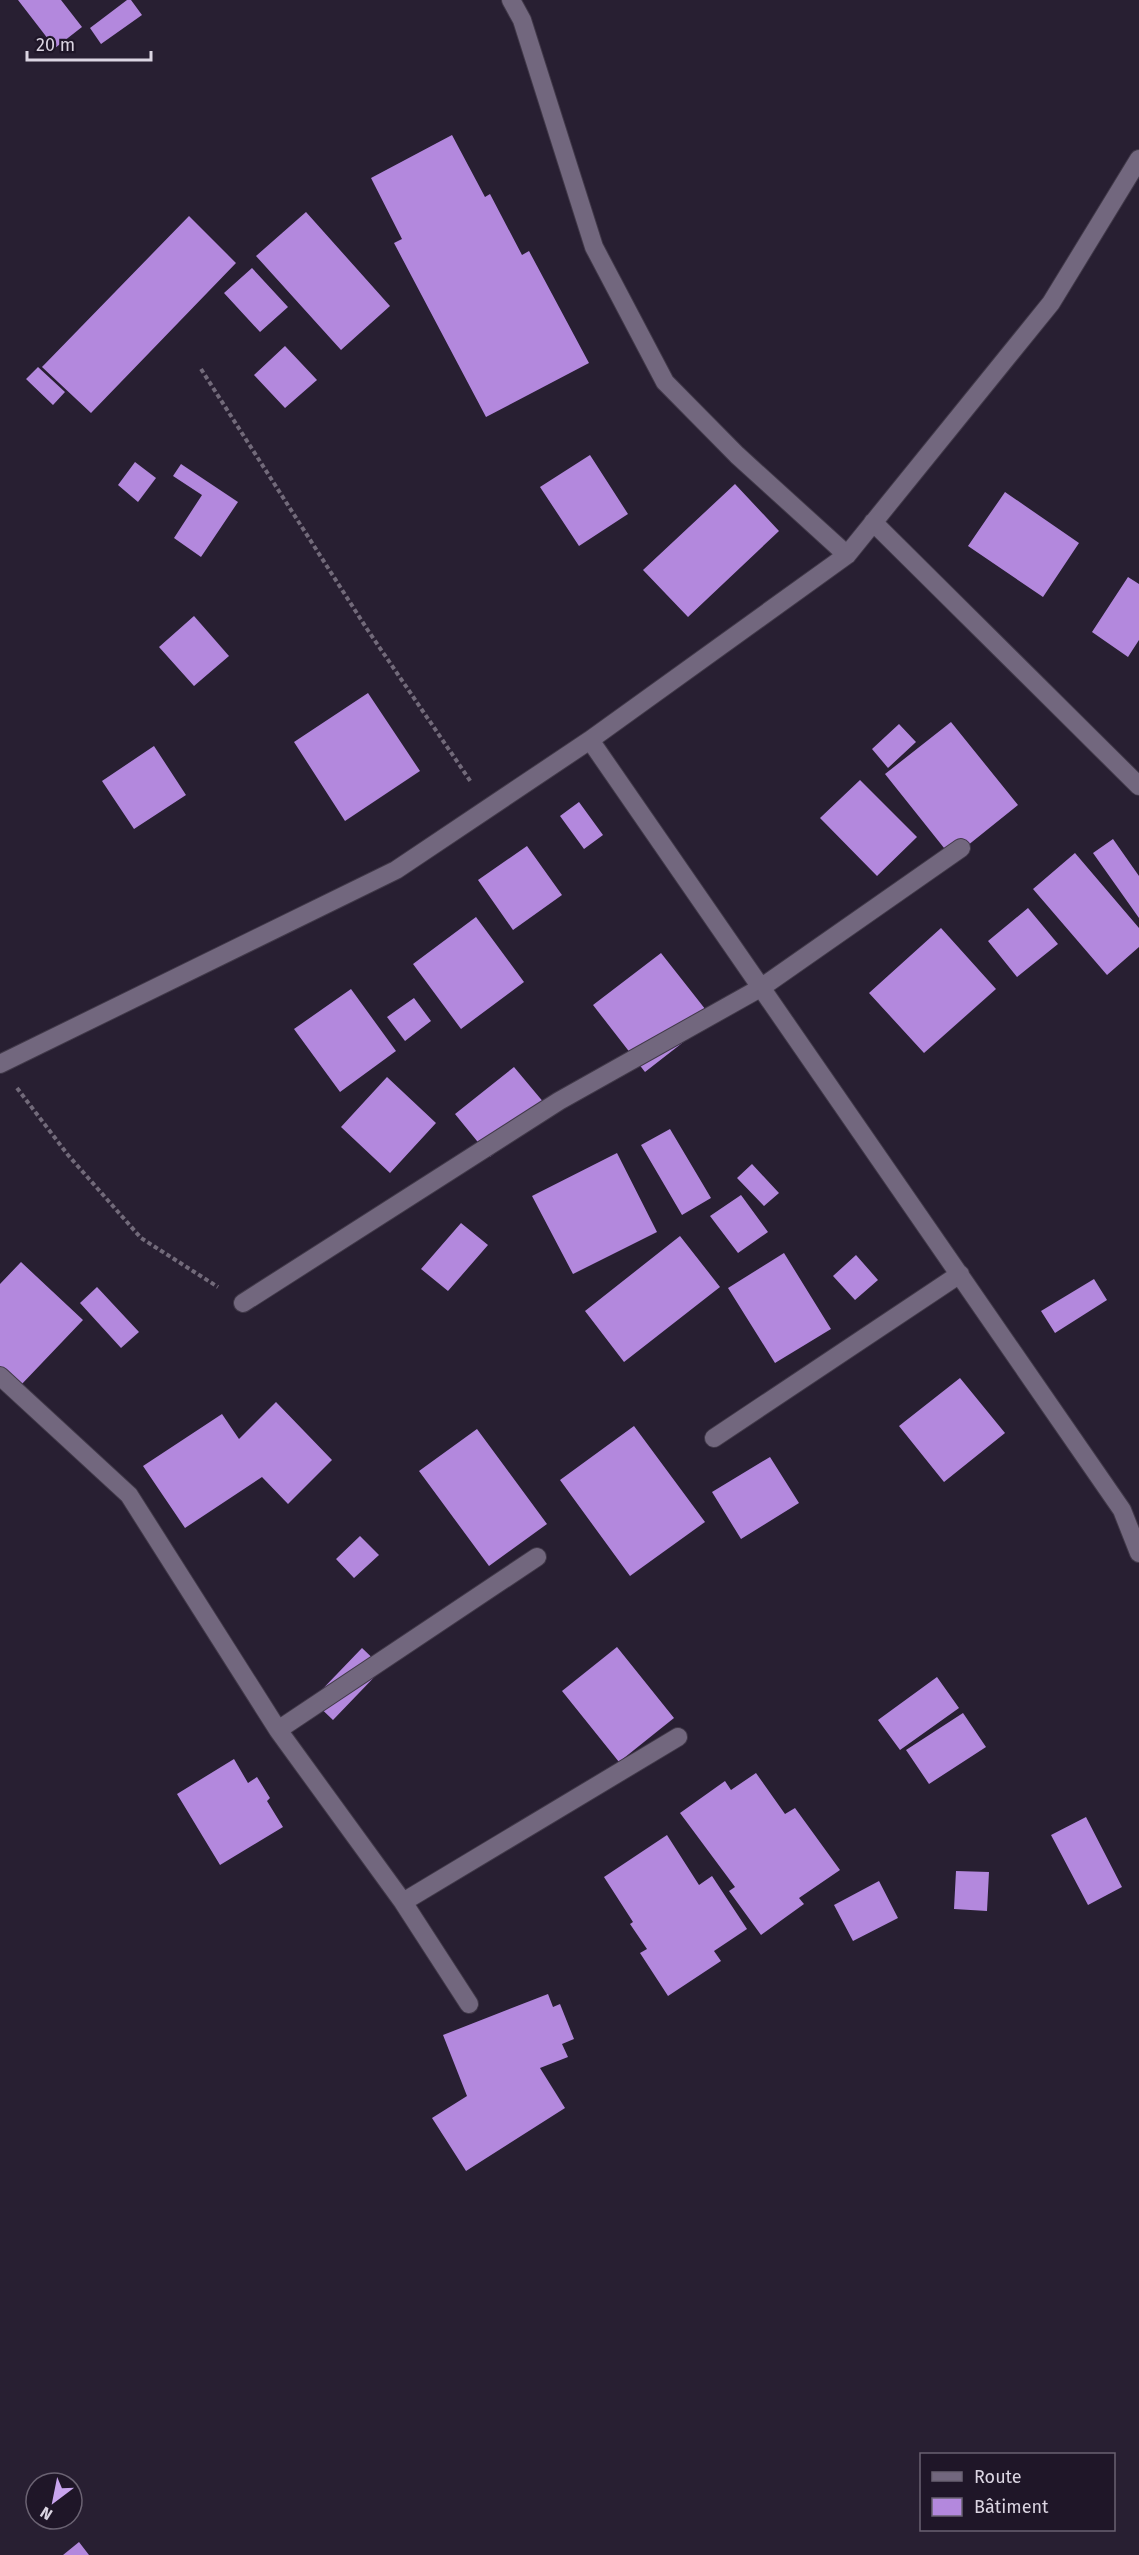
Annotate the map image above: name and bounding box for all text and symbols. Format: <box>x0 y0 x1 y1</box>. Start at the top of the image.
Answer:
scale bar <box>27 24 152 62</box>
text: 20 m <box>36 34 75 56</box>
legend <box>920 2453 1115 2531</box>
text: Route <box>974 2466 1022 2488</box>
north arrow <box>24 2471 84 2531</box>
text: Bâtiment <box>974 2496 1049 2518</box>
text: N <box>37 2502 56 2524</box>

